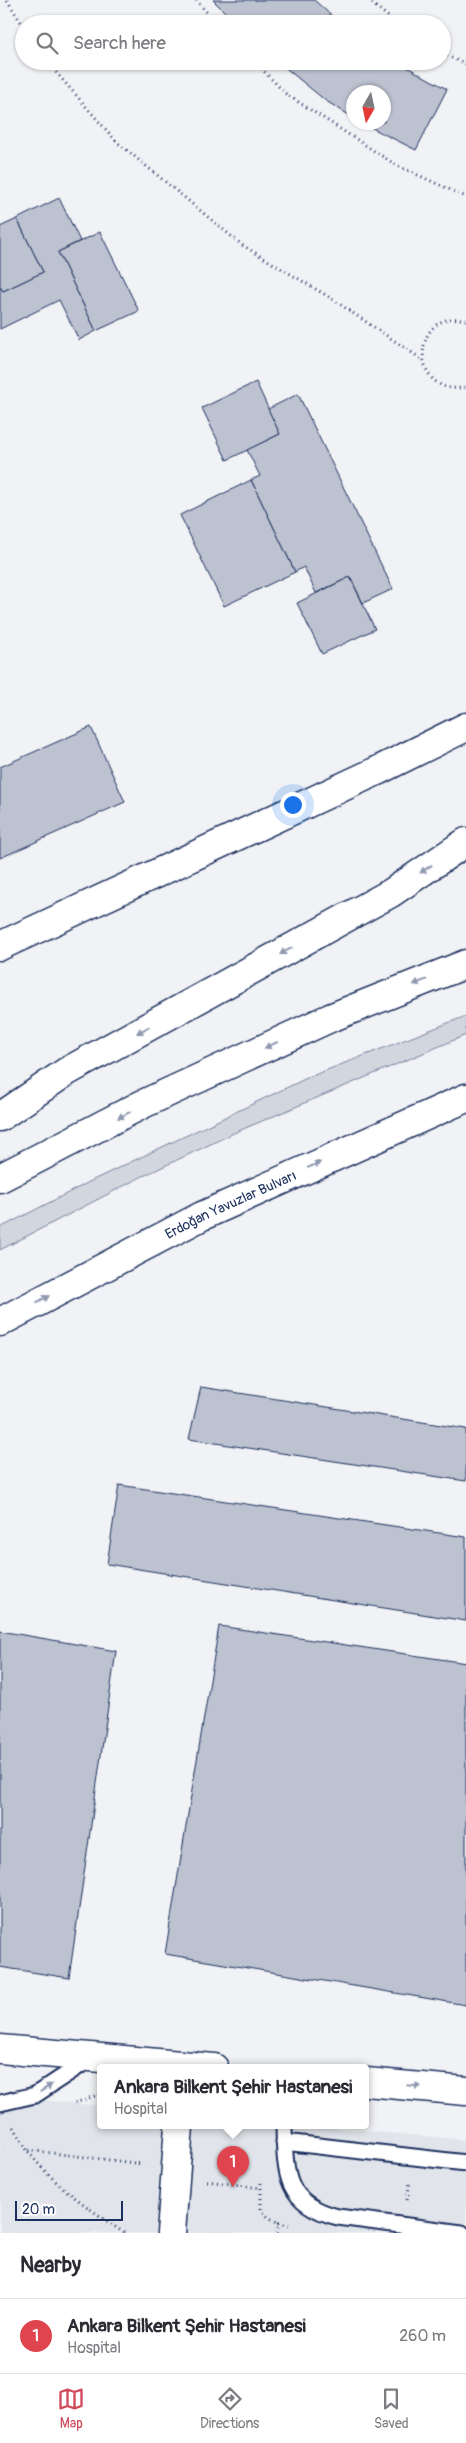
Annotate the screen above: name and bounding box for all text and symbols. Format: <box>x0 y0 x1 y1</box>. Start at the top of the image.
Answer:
search box <box>15 15 451 70</box>
icon: search <box>33 29 61 57</box>
text: Search here <box>73 31 166 55</box>
north arrow <box>346 85 391 130</box>
your location <box>280 792 306 818</box>
one-way arrow <box>419 864 433 874</box>
one-way arrow <box>278 947 293 955</box>
one-way arrow <box>413 979 428 986</box>
one-way arrow <box>137 1025 150 1034</box>
one-way arrow <box>264 1041 278 1049</box>
one-way arrow <box>117 1111 131 1119</box>
one-way arrow <box>307 1161 321 1169</box>
street label: Erdoğan Yavuzlar Bulvarı <box>162 1166 299 1242</box>
one-way arrow <box>36 1295 50 1303</box>
popup <box>97 2064 369 2129</box>
text: Ankara Bilkent Şehir Hastanesi <box>114 2075 352 2099</box>
one-way arrow <box>406 2082 422 2090</box>
one-way arrow <box>39 2083 52 2092</box>
text: Hospital <box>114 2099 168 2119</box>
pin: 1 <box>217 2146 249 2187</box>
scale bar <box>15 2198 122 2221</box>
text: 20 m <box>22 2201 55 2218</box>
text: Nearby <box>20 2252 81 2279</box>
text: Ankara Bilkent Şehir Hastanesi <box>67 2314 306 2338</box>
text: 1 <box>33 2326 39 2346</box>
text: 260 m <box>399 2326 446 2346</box>
text: Hospital <box>67 2338 121 2358</box>
tab: Map <box>57 2385 85 2432</box>
tab: Directions <box>200 2385 259 2432</box>
tab: Saved <box>374 2385 409 2432</box>

